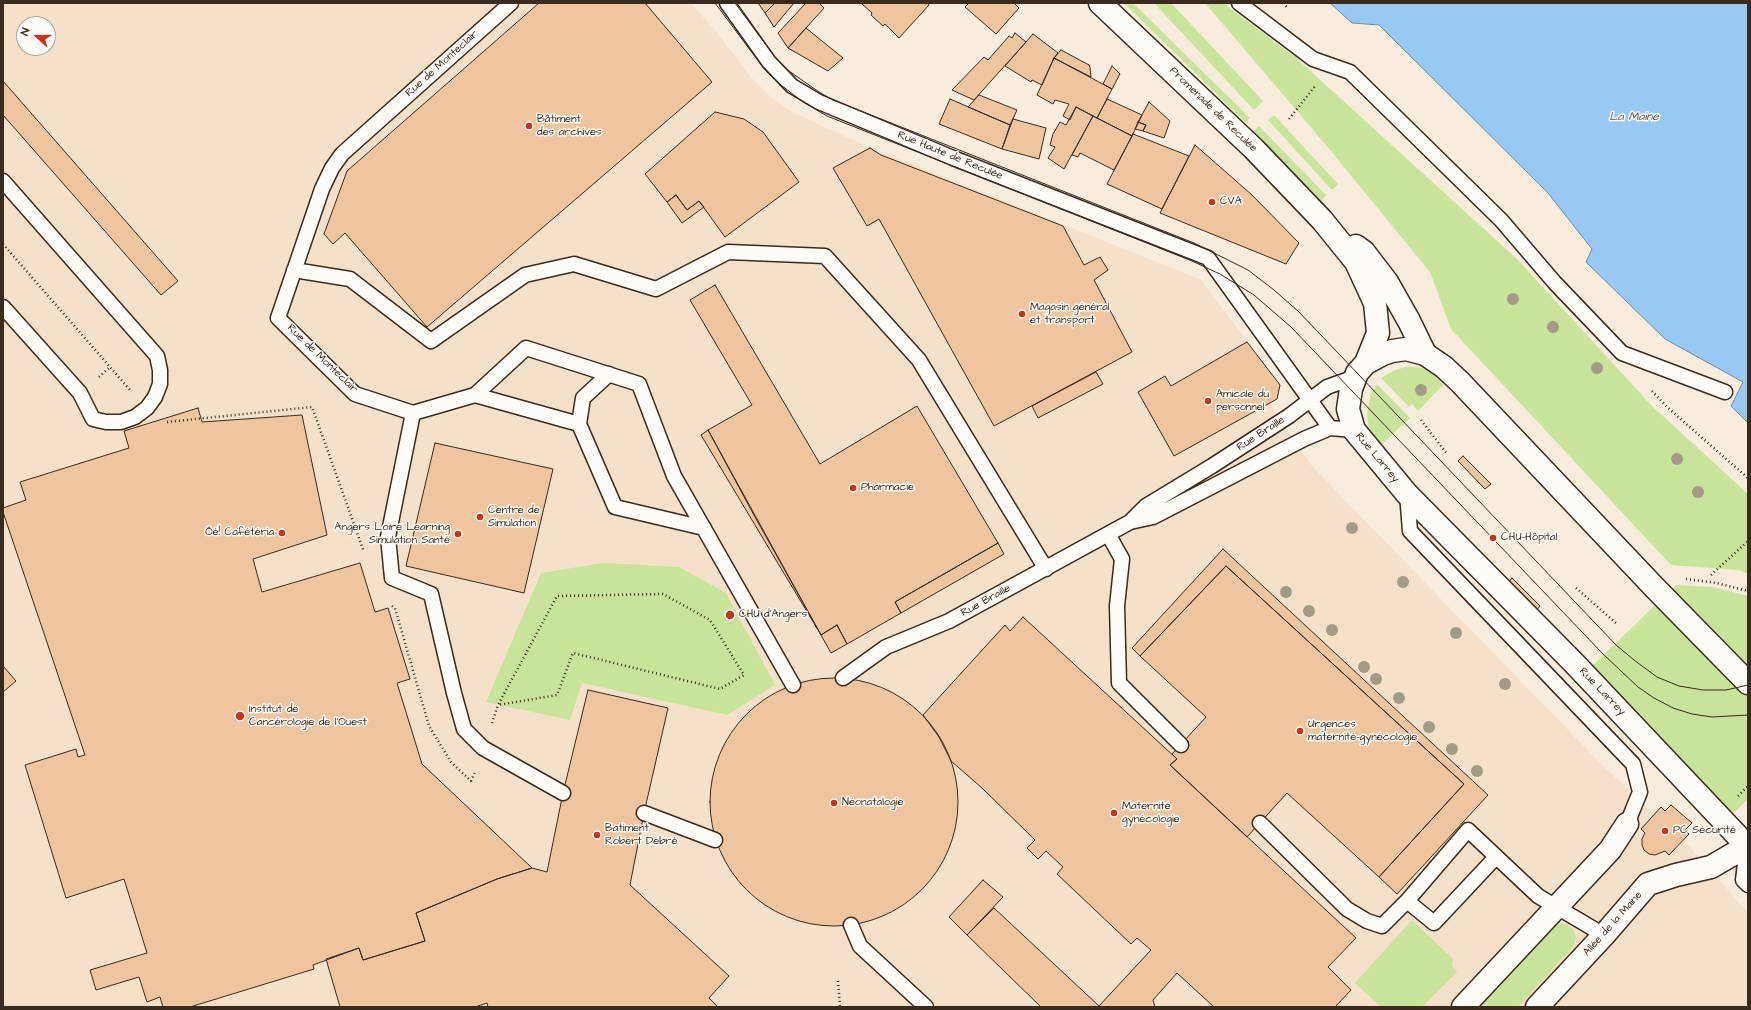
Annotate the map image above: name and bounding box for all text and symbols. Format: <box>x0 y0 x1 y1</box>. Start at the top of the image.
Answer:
north arrow <box>16 16 56 56</box>
text: N <box>17 26 34 38</box>
street label: Rue de Monteclair <box>403 28 481 100</box>
street label: Promenade de Reculée <box>1166 65 1260 155</box>
water label: La Maine <box>1609 110 1659 124</box>
place label: Bâtiment des archives <box>537 113 601 139</box>
marker: Bâtiment des archives <box>524 121 534 131</box>
street label: Rue Haute de Reculée <box>895 129 1005 183</box>
place label: CVA <box>1220 195 1242 209</box>
marker: CVA <box>1207 197 1217 207</box>
place label: Magasin général et transport <box>1030 301 1110 327</box>
marker: Magasin général et transport <box>1017 309 1027 319</box>
street label: Rue de Monteclair <box>284 322 360 396</box>
place label: Amicale du personnel <box>1216 388 1269 414</box>
marker: Amicale du personnel <box>1203 396 1213 406</box>
street label: Rue Braille <box>1235 414 1287 454</box>
street label: Rue Larrey <box>1352 430 1402 486</box>
place label: Pharmacie <box>861 481 914 495</box>
marker: Pharmacie <box>848 483 858 493</box>
place label: Centre de Simulation <box>488 504 540 530</box>
marker: Centre de Simulation <box>475 512 485 522</box>
place label: Angers Loire Learning Simulation Santé <box>334 521 450 547</box>
place label: Ôé! Cafétéria <box>205 526 274 540</box>
marker: Ôé! Cafétéria <box>277 528 287 538</box>
marker: Angers Loire Learning Simulation Santé <box>453 529 463 539</box>
place label: CHU-Hôpital <box>1501 531 1557 545</box>
marker: CHU-Hôpital <box>1488 533 1498 543</box>
street label: Rue Braille <box>959 582 1013 620</box>
place label: CHU d'Angers <box>739 608 807 622</box>
marker: CHU d'Angers <box>724 609 736 621</box>
street label: Rue Larrey <box>1576 665 1628 719</box>
place label: Institut de Cancérologie de l'Ouest <box>249 703 367 729</box>
marker: Institut de Cancérologie de l'Ouest <box>234 710 246 722</box>
place label: Urgences maternité-gynécologie <box>1308 718 1417 744</box>
marker: Urgences maternité-gynécologie <box>1295 726 1305 736</box>
place label: Néonatalogie <box>842 796 903 810</box>
marker: Néonatalogie <box>829 798 839 808</box>
place label: Maternité gynécologie <box>1122 800 1180 826</box>
marker: Maternité gynécologie <box>1109 808 1119 818</box>
place label: Batiment Robert Debré <box>605 822 677 848</box>
place label: PC Sécurité <box>1673 824 1736 838</box>
marker: PC Sécurité <box>1660 826 1670 836</box>
marker: Batiment Robert Debré <box>592 830 602 840</box>
street label: Allée de la Maine <box>1581 889 1645 959</box>

